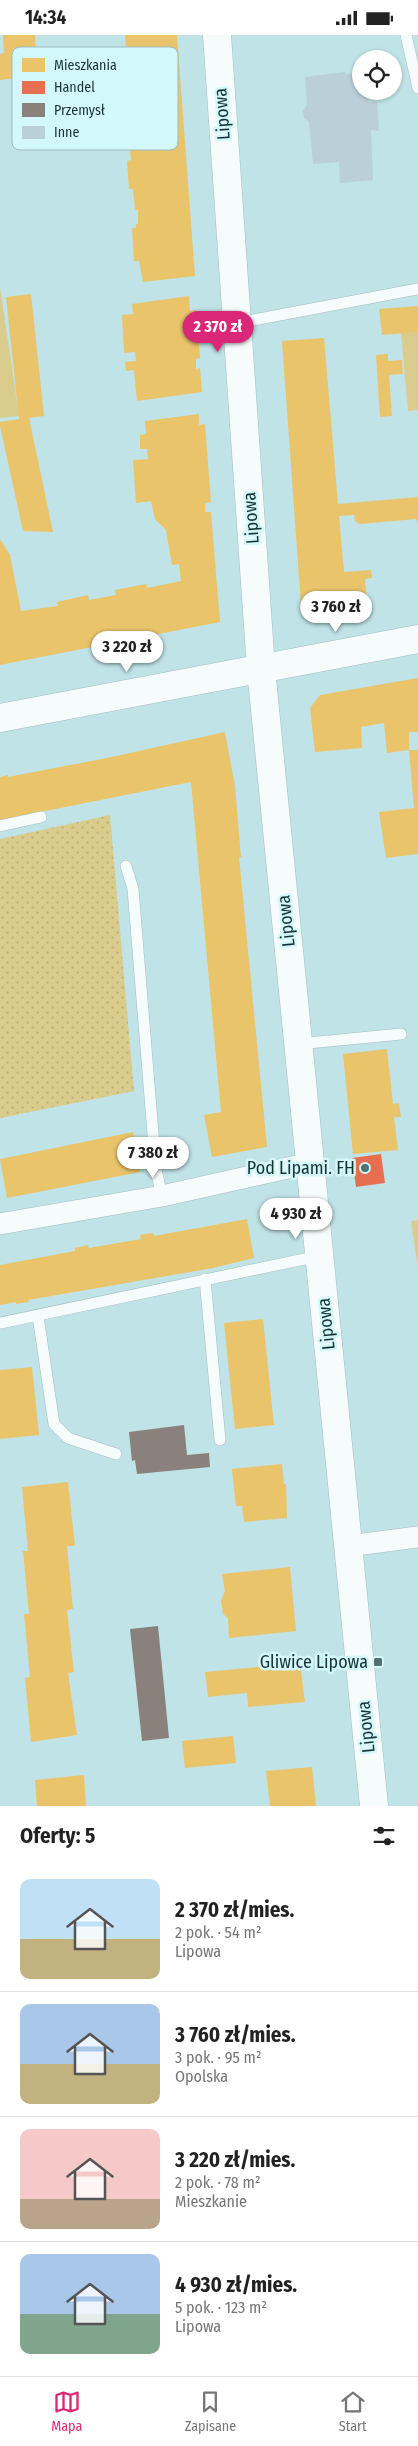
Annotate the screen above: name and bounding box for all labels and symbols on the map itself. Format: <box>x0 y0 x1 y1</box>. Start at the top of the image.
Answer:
legend <box>12 47 178 150</box>
text: Mieszkania <box>54 57 117 74</box>
text: Handel <box>54 79 95 96</box>
street label: Lipowa <box>209 87 235 141</box>
text: Przemysł <box>54 102 106 119</box>
text: Inne <box>54 124 79 141</box>
pin: 2 370 zł <box>166 311 270 353</box>
street label: Lipowa <box>238 491 264 545</box>
pin: 3 760 zł <box>284 591 388 633</box>
pin: 3 220 zł <box>75 631 179 673</box>
street label: Lipowa <box>272 894 300 948</box>
pin: 7 380 zł <box>101 1137 205 1179</box>
place label: Pod Lipami. FH <box>247 1157 355 1179</box>
marker: Pod Lipami. FH <box>359 1162 371 1174</box>
pin: 4 930 zł <box>244 1197 348 1240</box>
street label: Lipowa <box>312 1297 340 1351</box>
place label: Gliwice Lipowa <box>260 1651 368 1673</box>
marker: Gliwice Lipowa <box>372 1656 384 1668</box>
street label: Lipowa <box>352 1700 380 1754</box>

